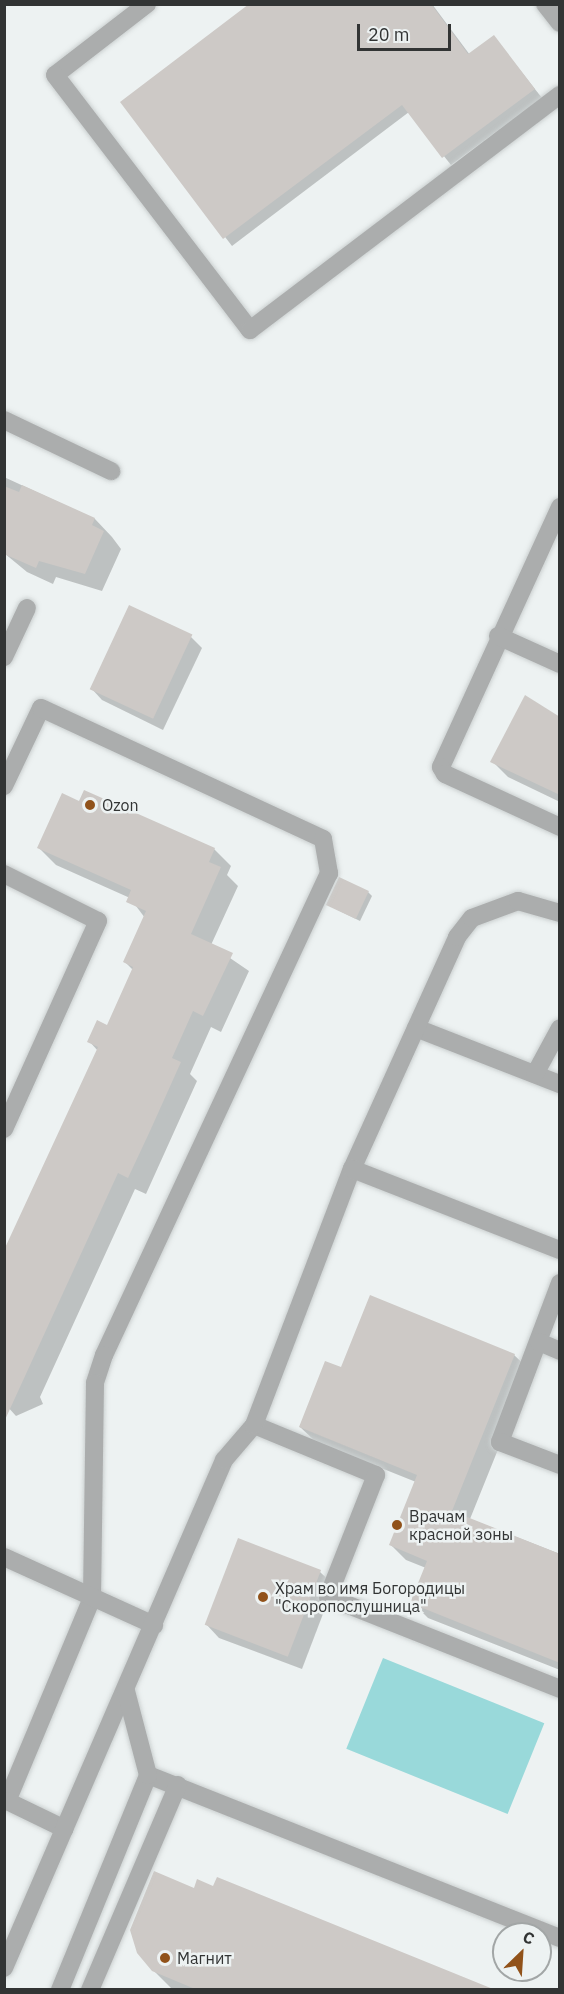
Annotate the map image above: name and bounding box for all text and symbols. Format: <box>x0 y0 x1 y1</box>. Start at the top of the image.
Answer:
scale bar <box>360 12 454 50</box>
text: 20 m <box>368 23 410 46</box>
place label: Ozon <box>102 795 139 815</box>
marker: Ozon <box>83 798 97 812</box>
place label: Врачам красной зоны <box>409 1506 513 1544</box>
marker: Врачам красной зоны <box>390 1518 404 1532</box>
place label: Храм во имя Богородицы "Скоропослушница" <box>275 1578 465 1616</box>
marker: Храм во имя Богородицы "Скоропослушница" <box>256 1590 270 1604</box>
north arrow <box>492 1922 552 1982</box>
text: С <box>520 1926 538 1949</box>
place label: Магнит <box>177 1948 232 1968</box>
marker: Магнит <box>158 1951 172 1965</box>

